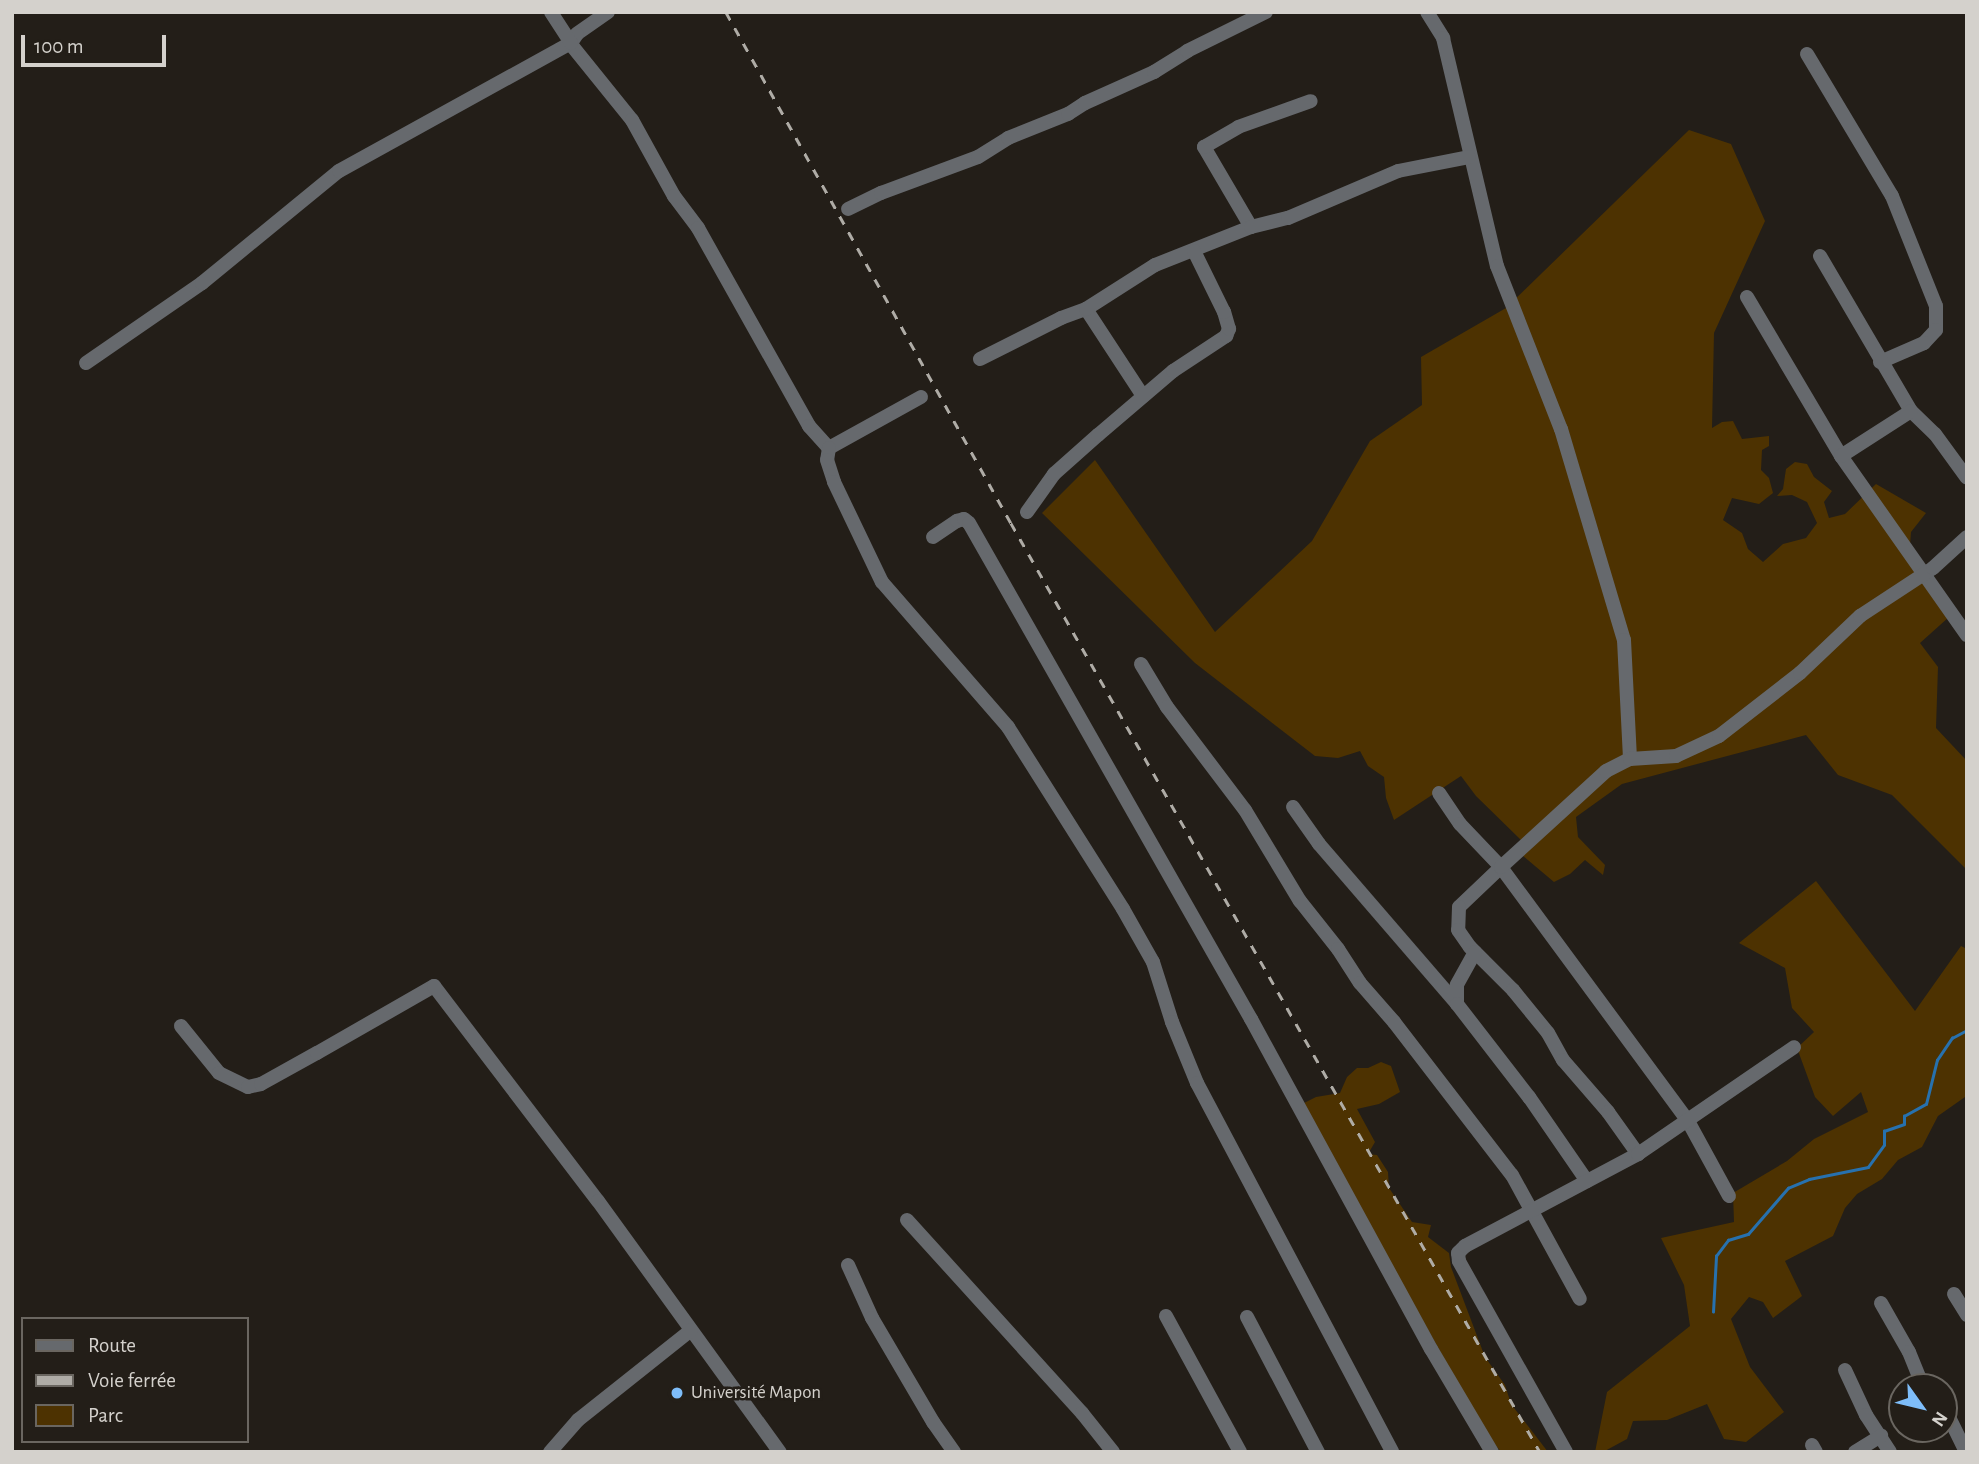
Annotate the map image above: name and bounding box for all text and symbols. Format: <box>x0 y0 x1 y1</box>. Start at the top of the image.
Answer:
scale bar <box>24 21 170 65</box>
text: 100 m <box>34 36 84 57</box>
legend <box>21 1317 248 1443</box>
text: Route <box>88 1335 136 1356</box>
text: Voie ferrée <box>88 1370 176 1391</box>
north arrow <box>1888 1373 1958 1443</box>
place label: Université Mapon <box>691 1382 821 1404</box>
marker: Université Mapon <box>669 1385 685 1401</box>
text: Parc <box>88 1405 123 1426</box>
text: N <box>1928 1408 1951 1430</box>

